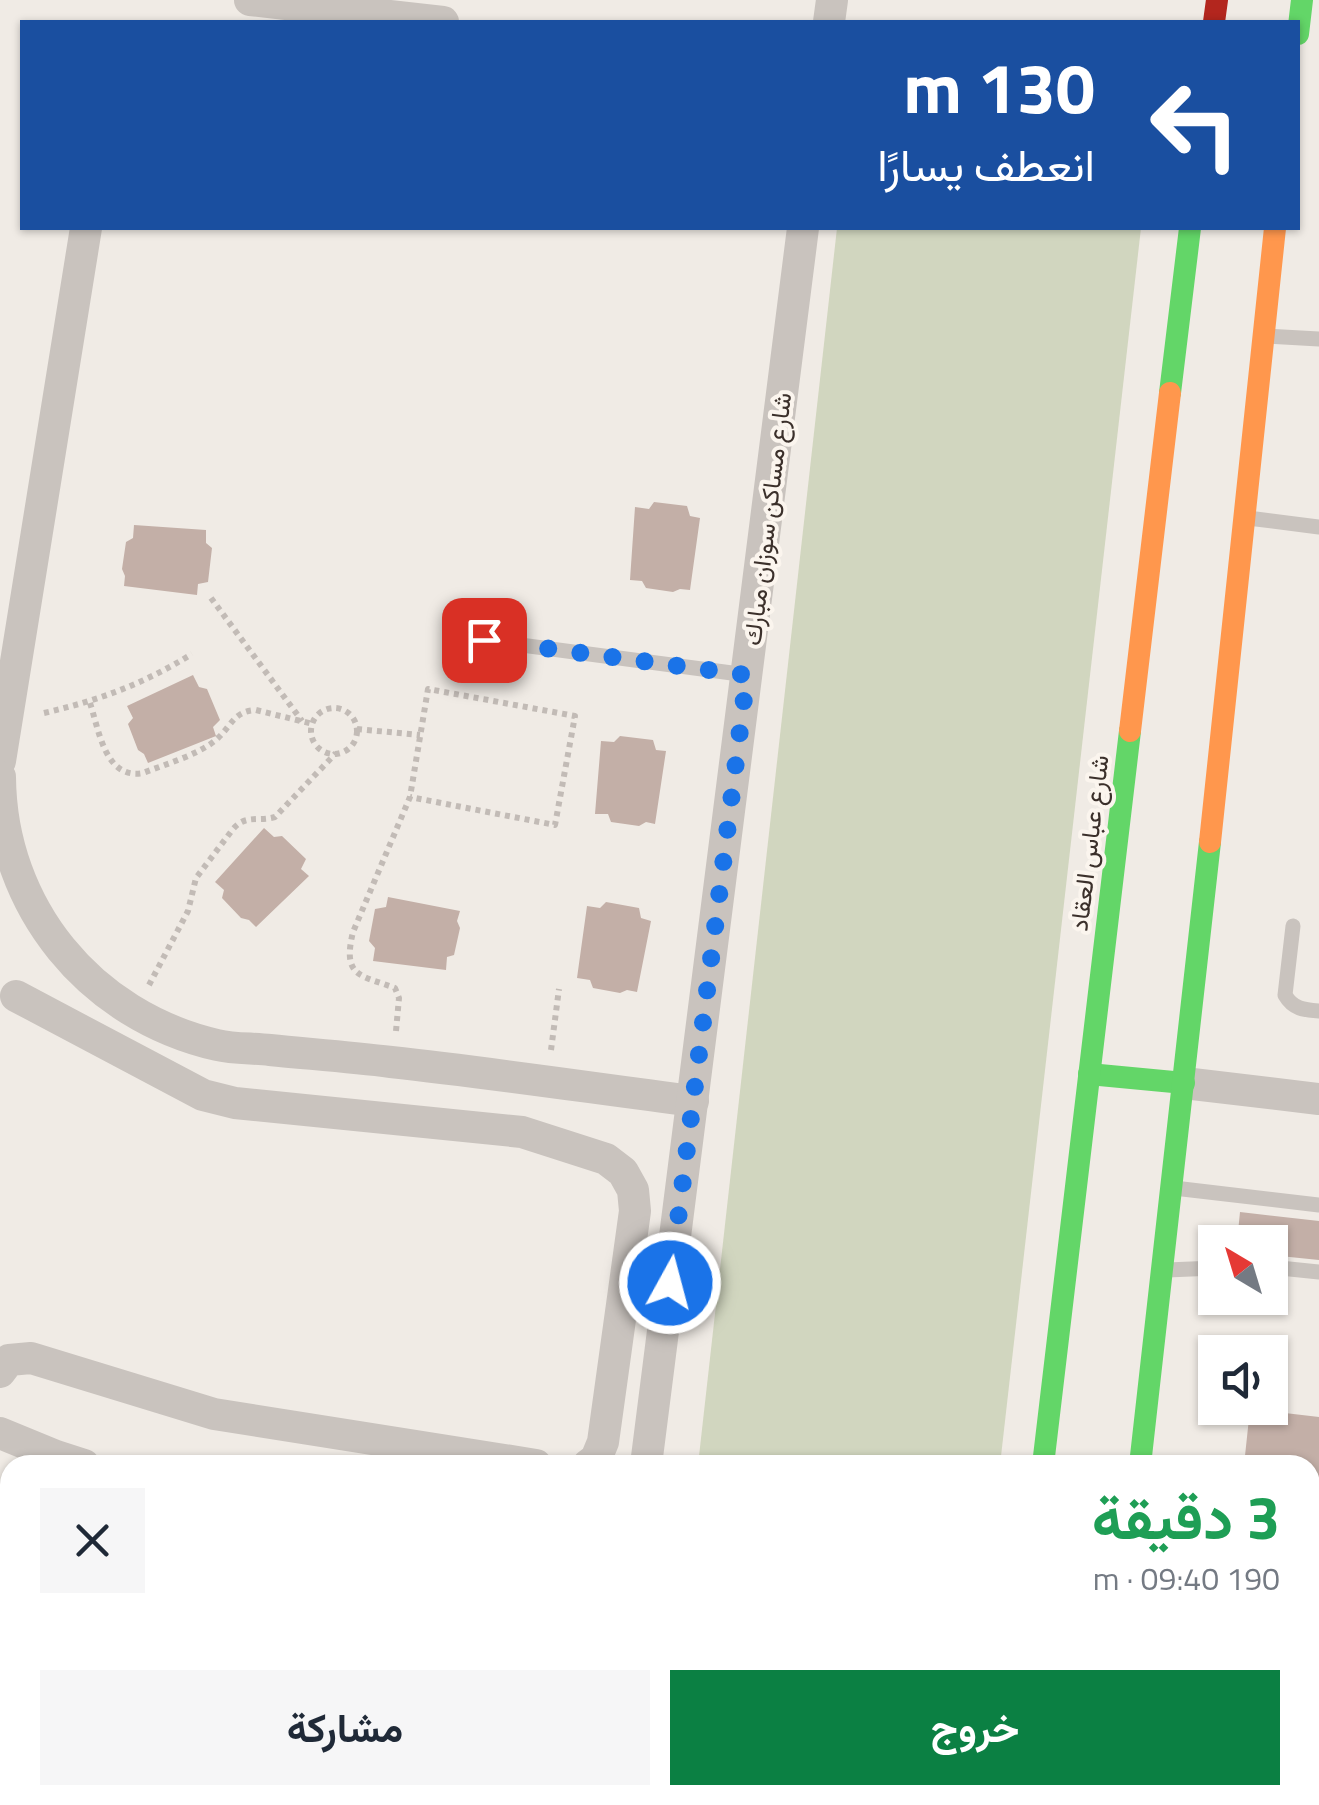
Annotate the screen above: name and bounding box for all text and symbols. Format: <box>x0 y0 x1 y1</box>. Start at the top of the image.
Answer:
text: 130 m <box>903 34 1095 140</box>
icon: left <box>1130 60 1260 190</box>
text: انعطف يسارًا <box>877 130 1095 198</box>
street label: شارع مساكن سوزان مبارك <box>733 390 801 648</box>
pin <box>442 598 527 683</box>
icon: arrive <box>457 613 512 668</box>
street label: شارع عباس العقاد <box>1059 753 1119 933</box>
north arrow <box>1198 1225 1288 1315</box>
map controls <box>1198 1225 1288 1425</box>
position arrow <box>618 1231 722 1335</box>
button: sound <box>1198 1335 1288 1425</box>
text: 3 دقيقة <box>1092 1471 1280 1562</box>
button: close <box>40 1488 145 1593</box>
text: 190 m · 09:40 <box>1093 1554 1280 1602</box>
button: مشاركة <box>40 1670 650 1785</box>
button: خروج <box>670 1670 1280 1785</box>

